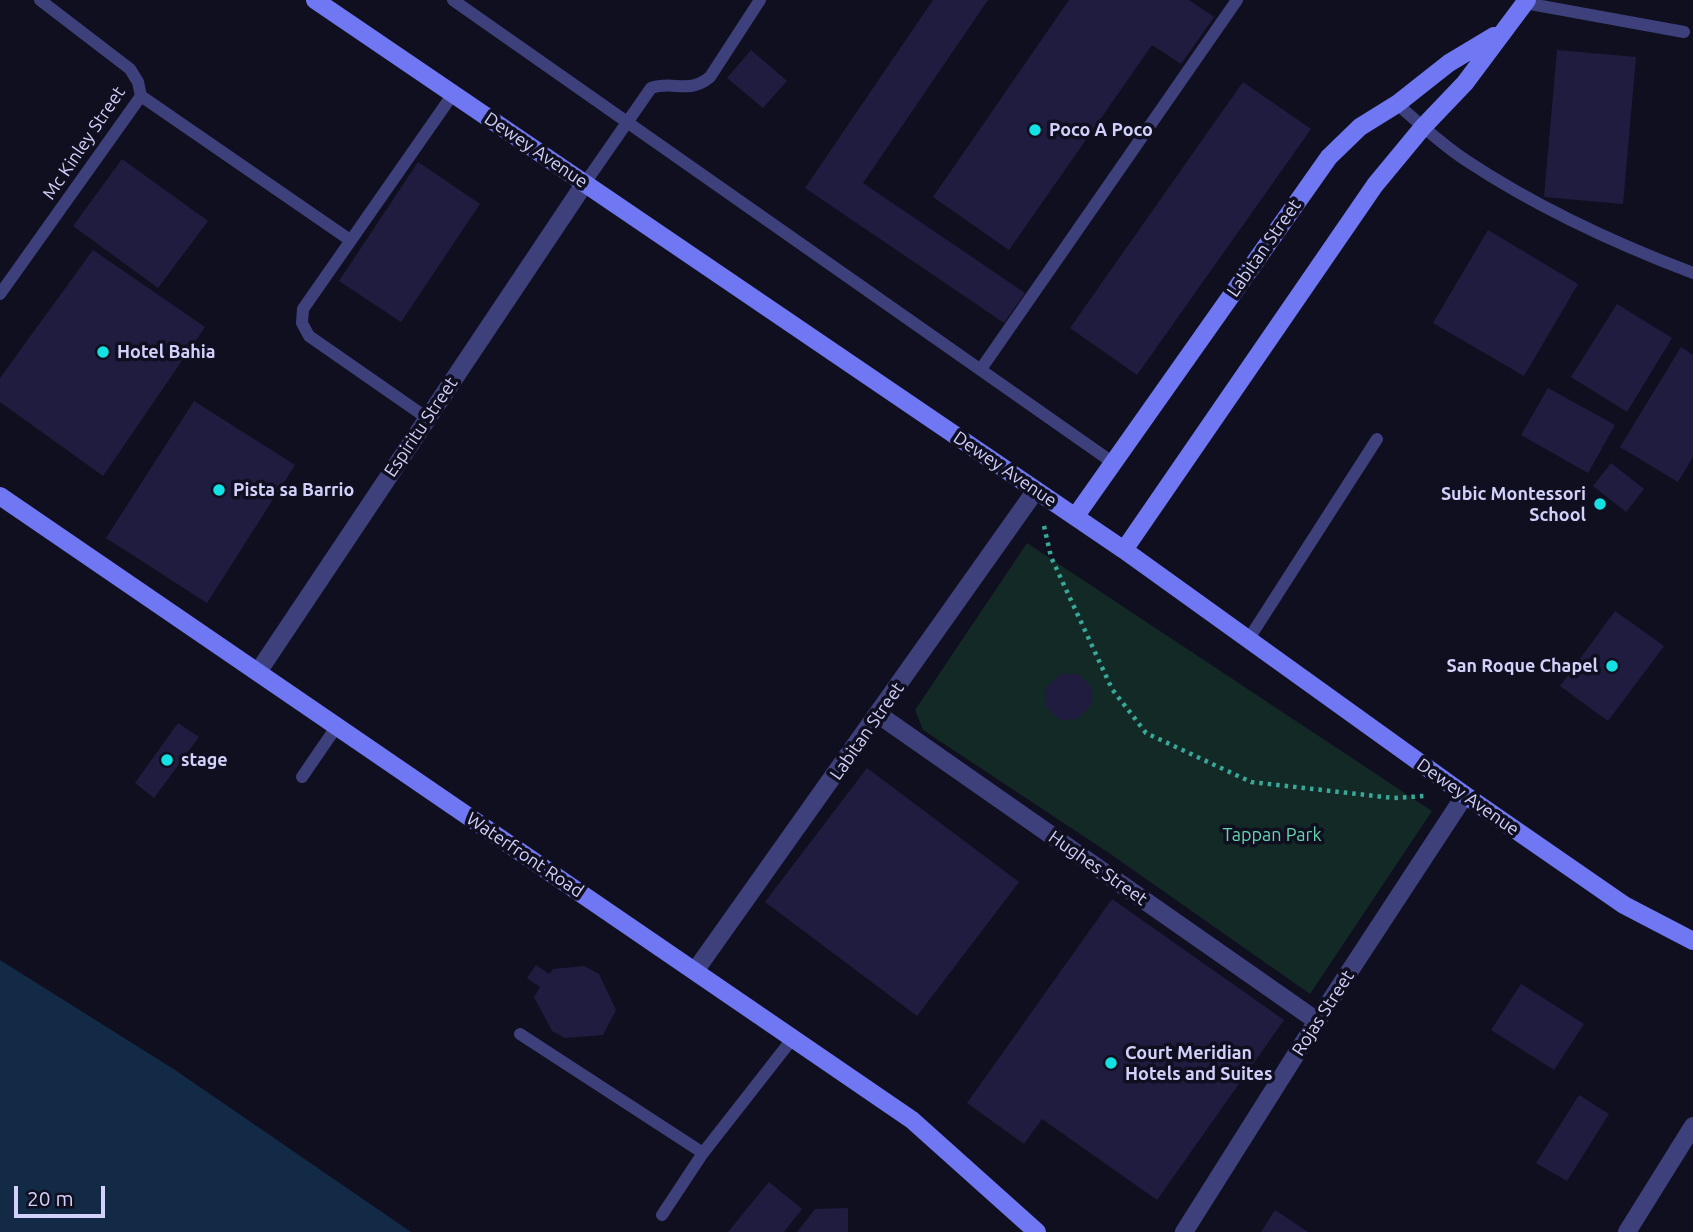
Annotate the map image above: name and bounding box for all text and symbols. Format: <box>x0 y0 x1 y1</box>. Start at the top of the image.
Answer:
street label: Mc Kinley Street <box>38 82 130 204</box>
street label: Dewey Avenue <box>480 108 592 192</box>
place label: Poco A Poco <box>1049 119 1153 141</box>
marker: Poco A Poco <box>1027 122 1043 138</box>
street label: Labitan Street <box>1222 195 1306 301</box>
place label: Hotel Bahia <box>117 341 215 363</box>
marker: Hotel Bahia <box>95 344 111 360</box>
street label: Espiritu Street <box>380 373 462 481</box>
street label: Dewey Avenue <box>949 427 1061 511</box>
place label: Pista sa Barrio <box>233 479 354 501</box>
marker: Pista sa Barrio <box>211 482 227 498</box>
place label: Subic Montessori School <box>1441 483 1586 526</box>
marker: Subic Montessori School <box>1592 496 1608 512</box>
place label: San Roque Chapel <box>1446 655 1598 677</box>
marker: San Roque Chapel <box>1604 658 1620 674</box>
street label: Labitan Street <box>825 678 909 784</box>
place label: stage <box>181 749 228 771</box>
marker: stage <box>159 752 175 768</box>
street label: Dewey Avenue <box>1413 754 1523 840</box>
street label: Waterfront Road <box>462 808 588 902</box>
park label: Tappan Park <box>1222 824 1322 846</box>
street label: Hughes Street <box>1044 826 1152 910</box>
street label: Rojas Street <box>1287 966 1359 1060</box>
place label: Court Meridian Hotels and Suites <box>1125 1042 1272 1084</box>
marker: Court Meridian Hotels and Suites <box>1103 1055 1119 1071</box>
scale bar <box>18 1172 108 1216</box>
text: 20 m <box>27 1186 74 1210</box>

